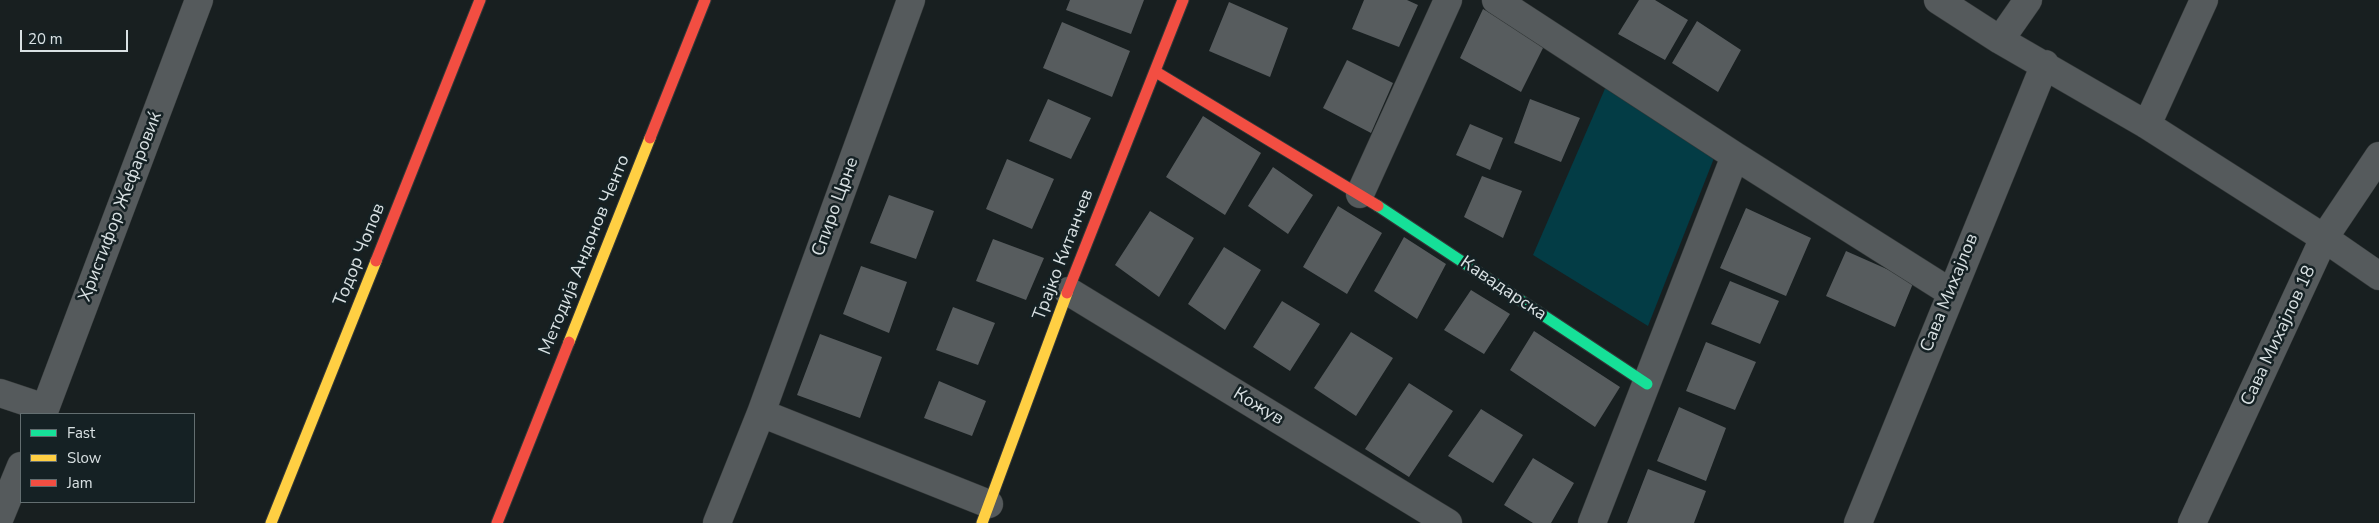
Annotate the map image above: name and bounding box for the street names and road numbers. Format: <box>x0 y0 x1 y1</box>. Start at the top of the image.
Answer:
street label: Христифор Жефаровиќ <box>75 109 167 305</box>
street label: Методија Андонов Ченто <box>535 152 635 358</box>
street label: Спиро Црне <box>808 155 864 259</box>
street label: Трајко Китанчев <box>1029 187 1099 323</box>
street label: Тодор Чопов <box>330 201 390 309</box>
street label: Сава Михајлов <box>1916 231 1984 355</box>
street label: Кавадарска <box>1456 252 1550 326</box>
street label: Сава Михајлов 18 <box>2237 263 2321 409</box>
street label: Кожув <box>1229 384 1287 430</box>

